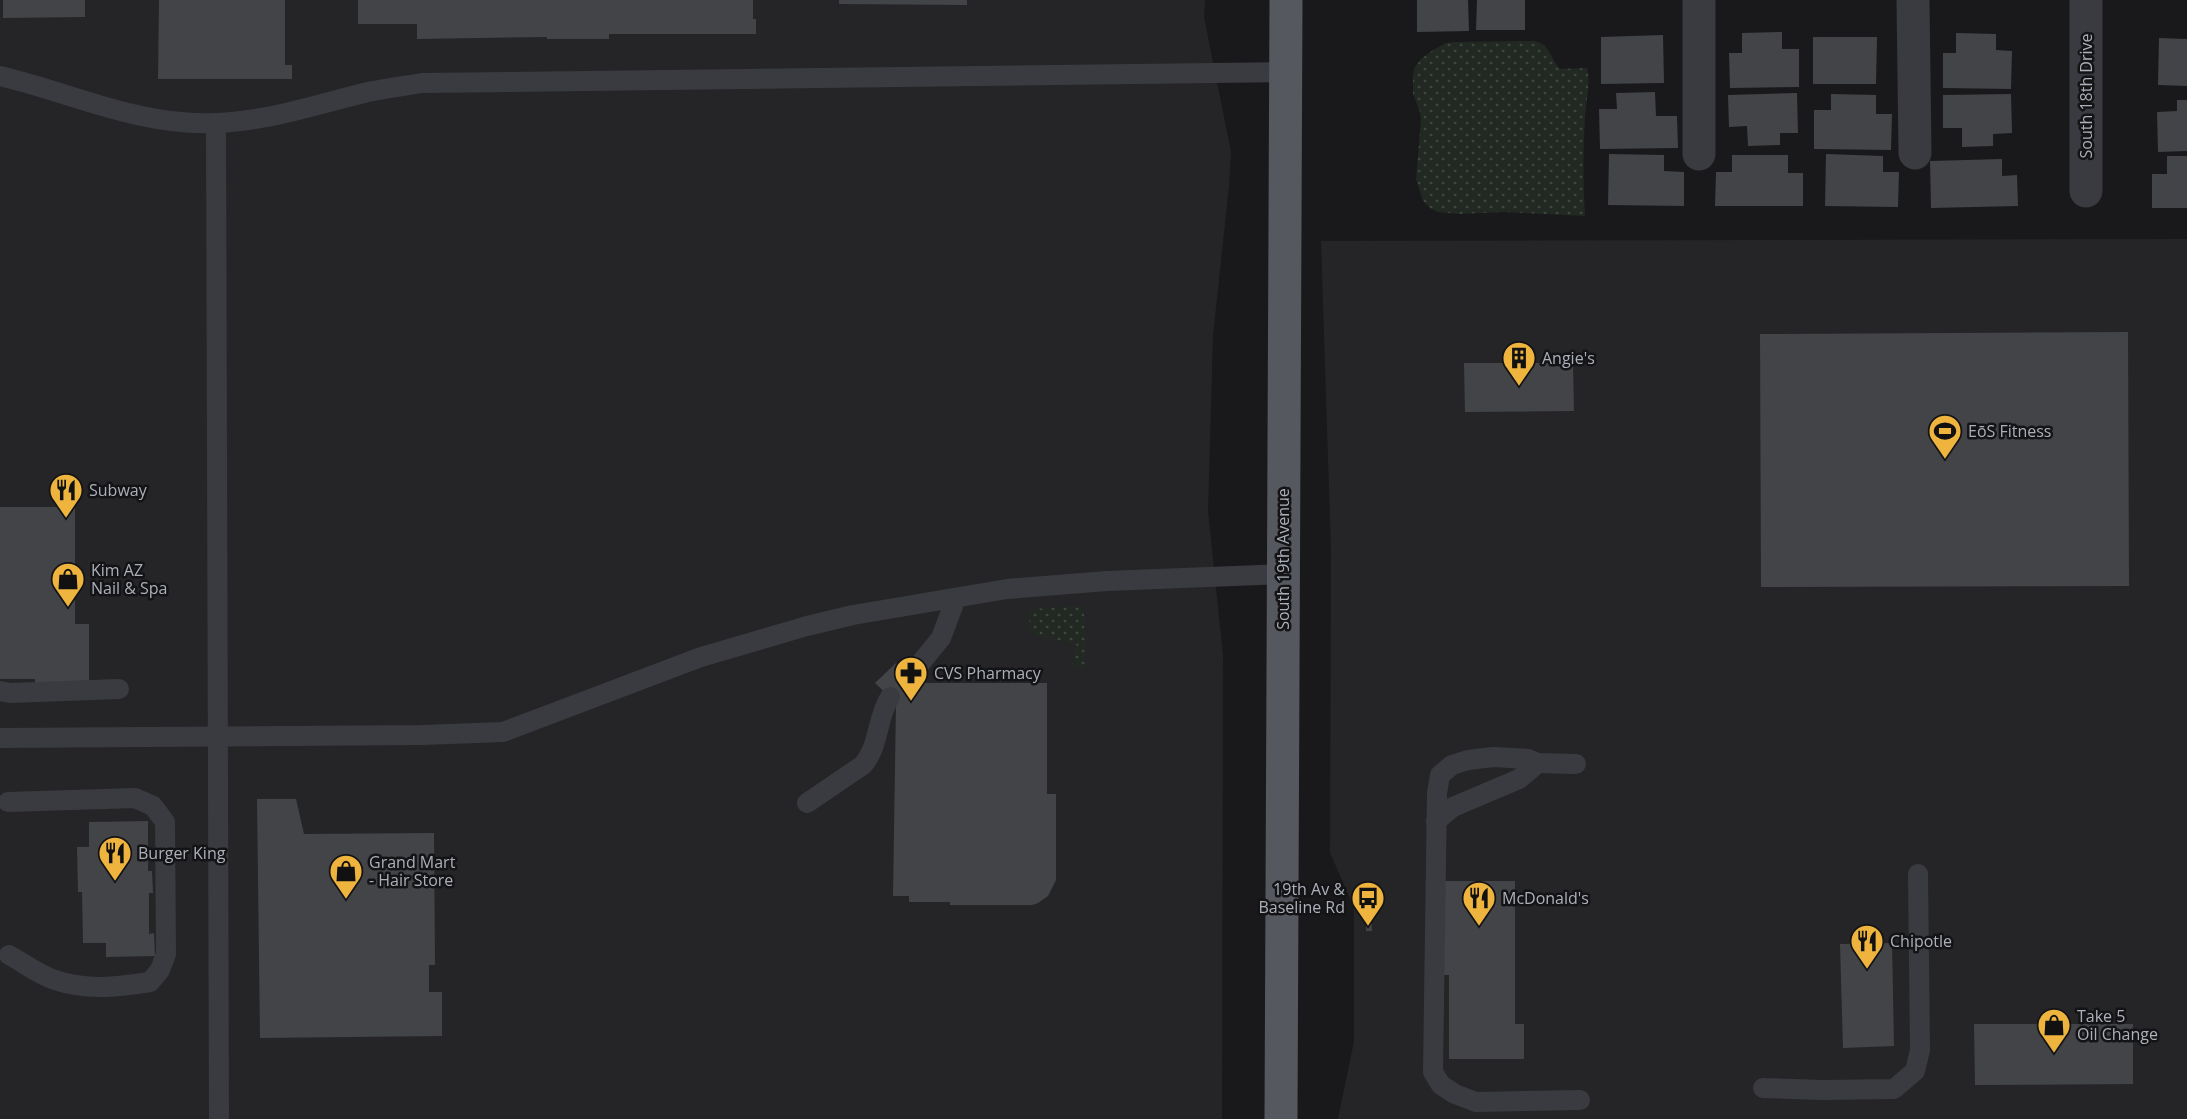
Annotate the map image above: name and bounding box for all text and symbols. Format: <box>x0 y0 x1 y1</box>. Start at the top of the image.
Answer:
street label: South 18th Drive <box>2075 33 2097 159</box>
building icon: Angie's <box>1501 340 1537 387</box>
place label: Angie's <box>1542 347 1595 369</box>
sports icon: EōS Fitness <box>1927 413 1963 460</box>
place label: EōS Fitness <box>1968 420 2052 442</box>
restaurant icon: Subway <box>48 472 84 519</box>
place label: Subway <box>89 479 148 501</box>
street label: South 19th Avenue <box>1272 488 1294 630</box>
place label: Kim AZ Nail & Spa <box>91 559 167 599</box>
shop icon: Kim AZ Nail & Spa <box>50 561 86 608</box>
pharmacy icon: CVS Pharmacy <box>893 655 929 702</box>
place label: CVS Pharmacy <box>934 662 1042 684</box>
restaurant icon: Burger King <box>97 835 133 882</box>
place label: Burger King <box>138 842 226 864</box>
place label: Grand Mart - Hair Store <box>369 851 456 891</box>
shop icon: Grand Mart - Hair Store <box>328 853 364 900</box>
place label: 19th Av & Baseline Rd <box>1258 878 1345 918</box>
bus stop icon: 19th Av & Baseline Rd <box>1350 880 1386 927</box>
restaurant icon: McDonald's <box>1461 880 1497 927</box>
place label: McDonald's <box>1502 887 1589 909</box>
restaurant icon: Chipotle <box>1849 923 1885 970</box>
place label: Chipotle <box>1890 930 1952 952</box>
place label: Take 5 Oil Change <box>2077 1005 2158 1045</box>
shop icon: Take 5 Oil Change <box>2036 1007 2072 1054</box>

